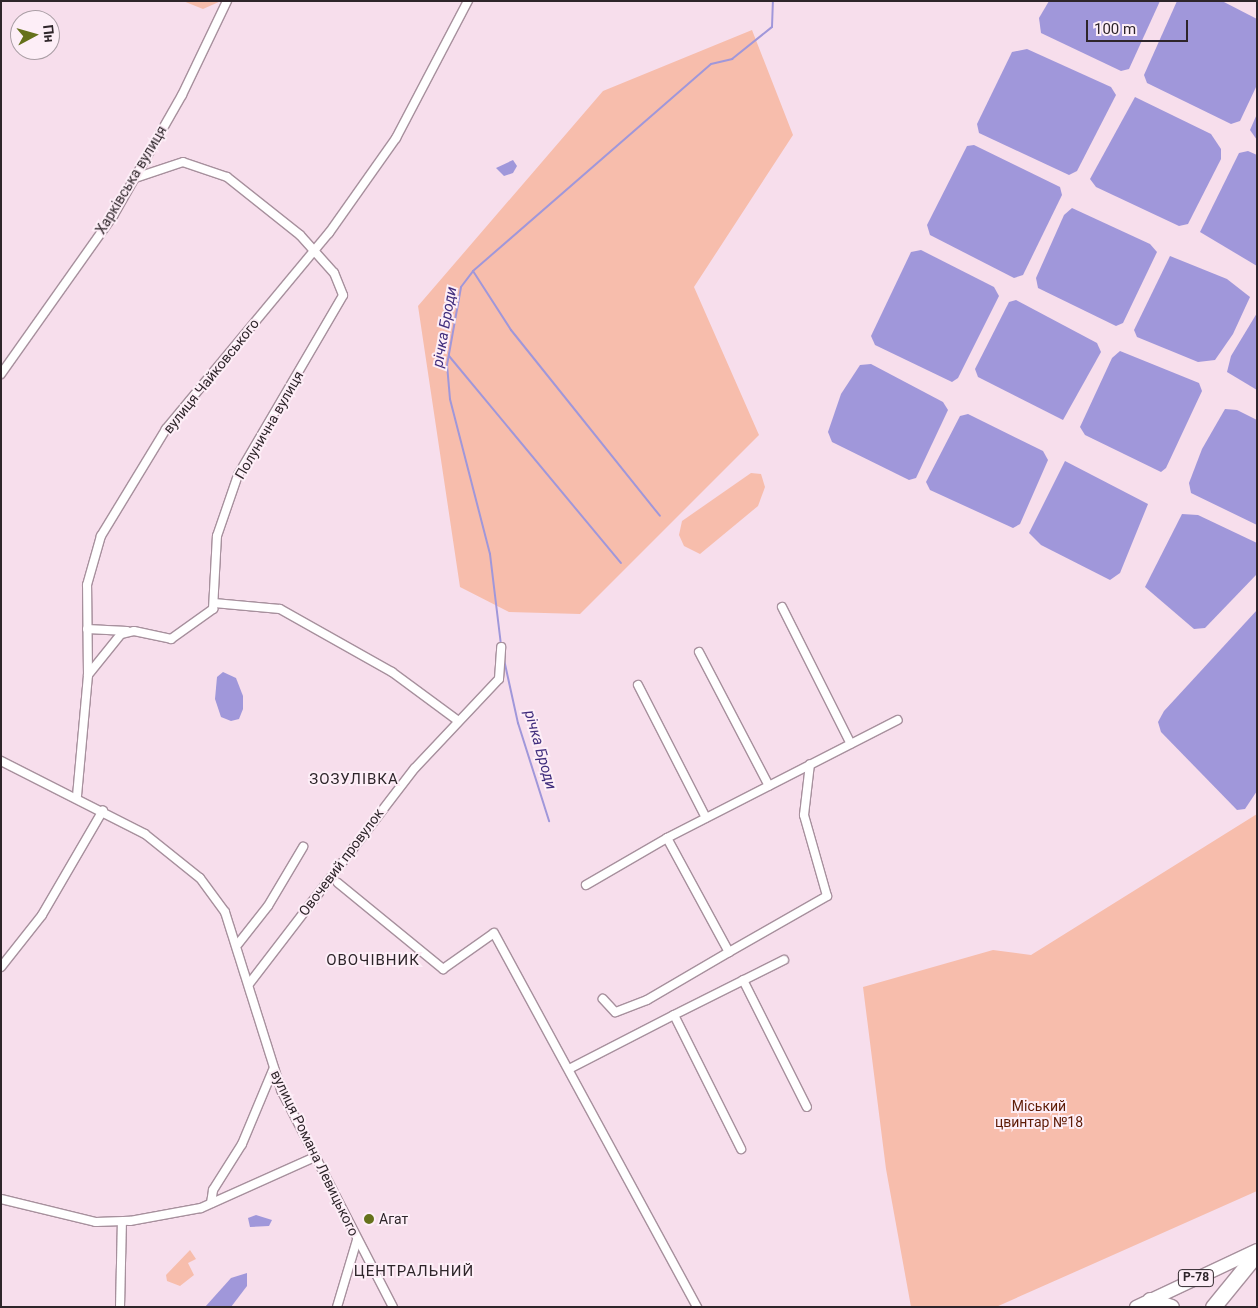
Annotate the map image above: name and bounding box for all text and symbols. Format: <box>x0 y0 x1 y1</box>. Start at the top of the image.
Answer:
north arrow <box>10 10 60 60</box>
scale bar <box>1088 10 1190 42</box>
text: 100 m <box>1094 20 1136 38</box>
text: Пн <box>40 24 58 43</box>
street label: Харківська вулиця <box>92 123 170 237</box>
water label: річка Броди <box>429 285 461 369</box>
street label: вулиця Чайковського <box>160 315 262 437</box>
street label: Полунична вулиця <box>231 368 307 482</box>
water label: річка Броди <box>520 708 560 792</box>
district label: ЗОЗУЛІВКА <box>308 771 400 789</box>
street label: Овочевий провулок <box>295 805 387 919</box>
district label: ОВОЧІВНИК <box>325 952 421 970</box>
street label: вулиця Романа Левицького <box>267 1067 363 1239</box>
park label: Міський цвинтар №18 <box>995 1098 1083 1130</box>
place label: Агат <box>379 1211 408 1227</box>
marker: Агат <box>363 1213 375 1225</box>
district label: ЦЕНТРАЛЬНИЙ <box>352 1263 476 1281</box>
road number: Р-78 <box>1177 1268 1215 1288</box>

